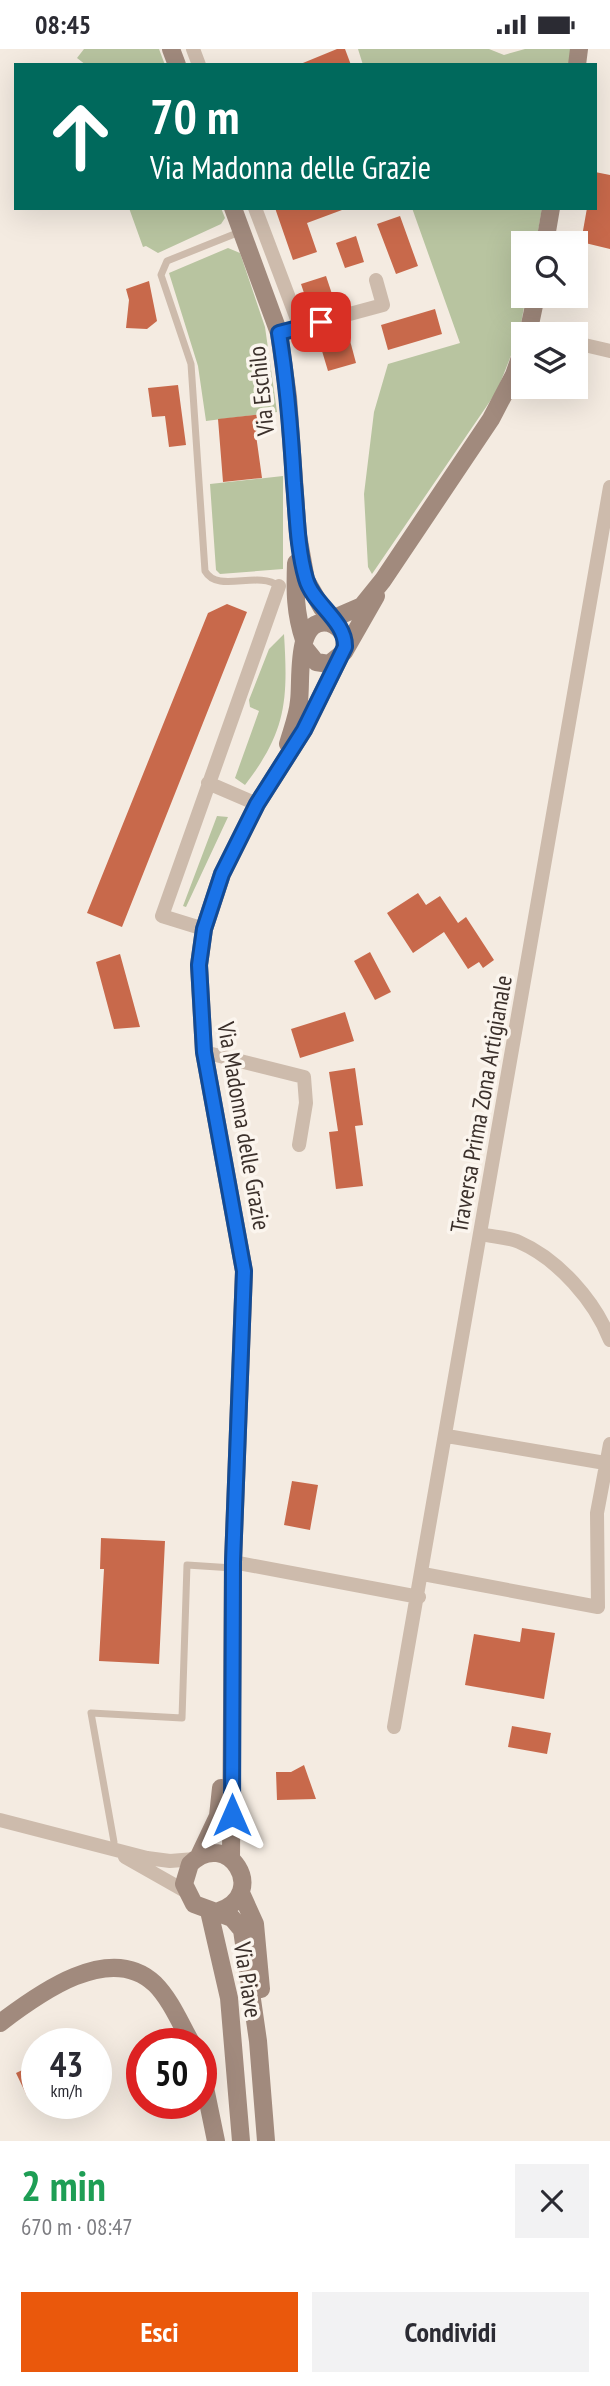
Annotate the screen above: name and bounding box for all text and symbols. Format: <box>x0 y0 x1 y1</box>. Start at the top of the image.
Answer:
text: 08:45 <box>35 8 91 41</box>
text: 70 m <box>150 84 239 148</box>
icon: ahead <box>35 91 126 182</box>
text: Via Madonna delle Grazie <box>150 146 431 188</box>
map controls <box>511 231 588 399</box>
button: search <box>511 231 588 308</box>
pin <box>291 292 351 352</box>
icon: arrive <box>302 303 340 341</box>
button: layers <box>511 322 588 399</box>
street label: Via Eschilo <box>241 345 281 438</box>
street label: Traversa Prima Zona Artigianale <box>443 973 519 1235</box>
street label: Via Madonna delle Grazie <box>210 1019 278 1232</box>
position arrow <box>195 1778 269 1852</box>
street label: Via Piave <box>227 1939 269 2020</box>
speed limit sign: 50 <box>126 2028 217 2119</box>
text: 43 <box>50 2041 83 2087</box>
text: km/h <box>51 2079 82 2102</box>
text: 2 min <box>21 2158 106 2213</box>
button: close <box>515 2164 589 2238</box>
text: 670 m · 08:47 <box>21 2212 133 2241</box>
button: Esci <box>21 2292 298 2372</box>
button: Condividi <box>312 2292 589 2372</box>

